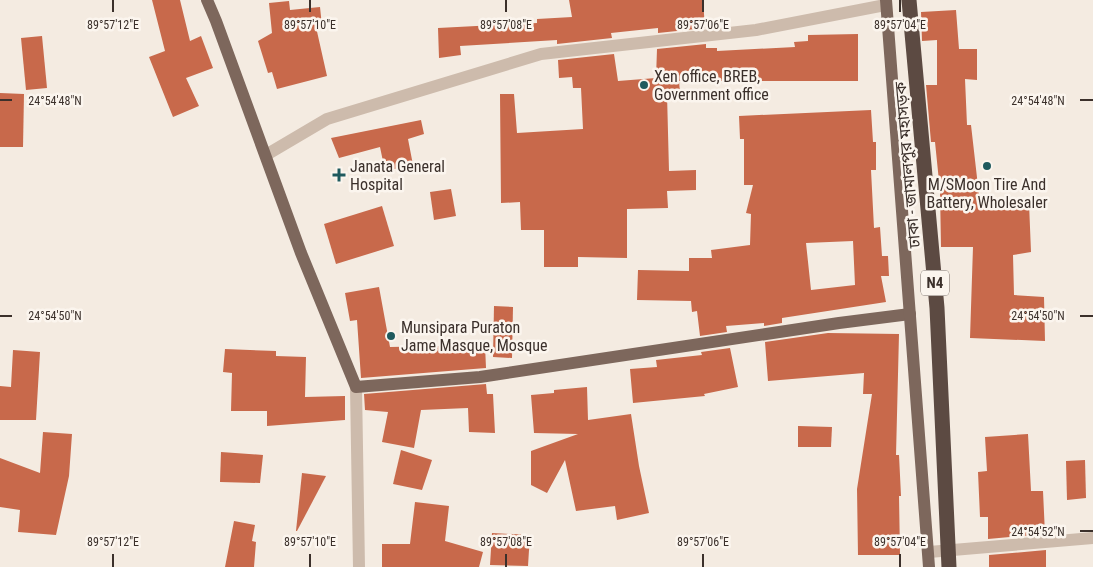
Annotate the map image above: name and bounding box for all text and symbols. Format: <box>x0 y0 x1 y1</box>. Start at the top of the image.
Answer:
text: 89°57'12"E <box>87 18 139 32</box>
text: 89°57'10"E <box>284 18 336 32</box>
text: 89°57'08"E <box>480 18 532 32</box>
text: 89°57'06"E <box>677 18 729 32</box>
text: 89°57'04"E <box>874 18 926 32</box>
place label: Xen office, BREB, Government office <box>654 67 769 104</box>
marker: Xen office, BREB, Government office <box>638 79 650 91</box>
street label: ঢাকা - জামালপুর মহাসড়ক <box>891 80 924 250</box>
text: 24°54'48"N <box>28 94 82 108</box>
text: 24°54'48"N <box>1011 94 1065 108</box>
place label: Janata General Hospital <box>350 157 445 194</box>
marker: M/SMoon Tire And Battery, Wholesaler <box>981 160 993 172</box>
marker: Janata General Hospital <box>332 168 346 182</box>
place label: M/SMoon Tire And Battery, Wholesaler <box>926 175 1048 212</box>
road number: N4 <box>921 270 949 296</box>
text: 24°54'50"N <box>28 309 82 323</box>
text: 24°54'50"N <box>1011 309 1065 323</box>
place label: Munsipara Puraton Jame Masque, Mosque <box>401 318 547 355</box>
marker: Munsipara Puraton Jame Masque, Mosque <box>385 330 397 342</box>
text: 24°54'52"N <box>1011 525 1065 539</box>
text: 89°57'12"E <box>87 535 139 549</box>
text: 89°57'10"E <box>284 535 336 549</box>
text: 89°57'08"E <box>480 535 532 549</box>
text: 89°57'06"E <box>677 535 729 549</box>
text: 89°57'04"E <box>874 535 926 549</box>

